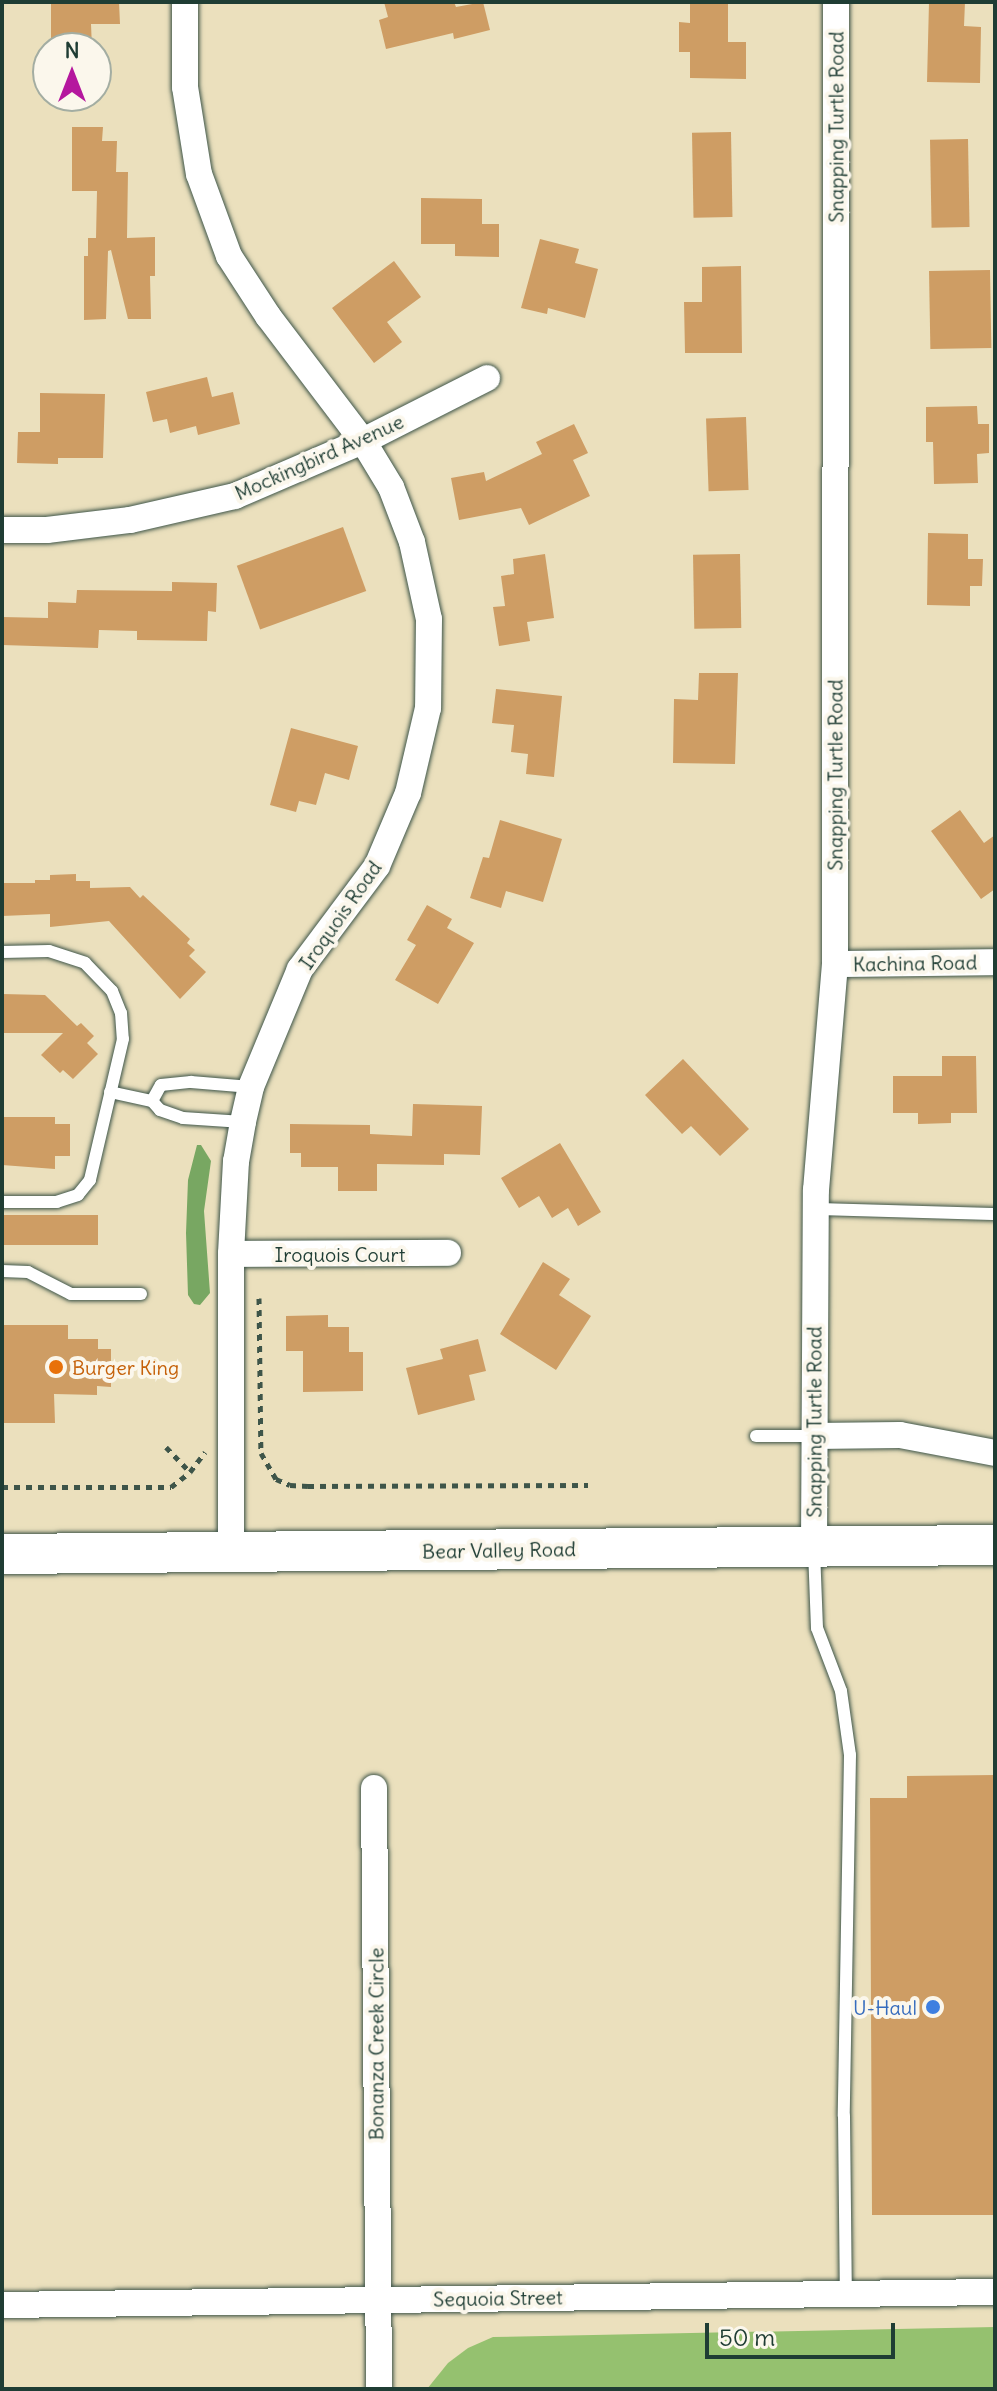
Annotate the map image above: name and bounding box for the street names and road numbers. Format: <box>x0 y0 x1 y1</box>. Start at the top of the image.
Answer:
street label: Snapping Turtle Road <box>824 31 848 223</box>
street label: Mockingbird Avenue <box>231 409 407 505</box>
street label: Snapping Turtle Road <box>823 679 847 871</box>
street label: Iroquois Road <box>294 856 386 974</box>
street label: Kachina Road <box>853 950 977 976</box>
street label: Iroquois Court <box>275 1242 405 1266</box>
street label: Snapping Turtle Road <box>802 1326 826 1518</box>
street label: Bear Valley Road <box>422 1537 576 1563</box>
street label: Bonanza Creek Circle <box>364 1948 388 2140</box>
street label: Sequoia Street <box>433 2285 563 2311</box>

